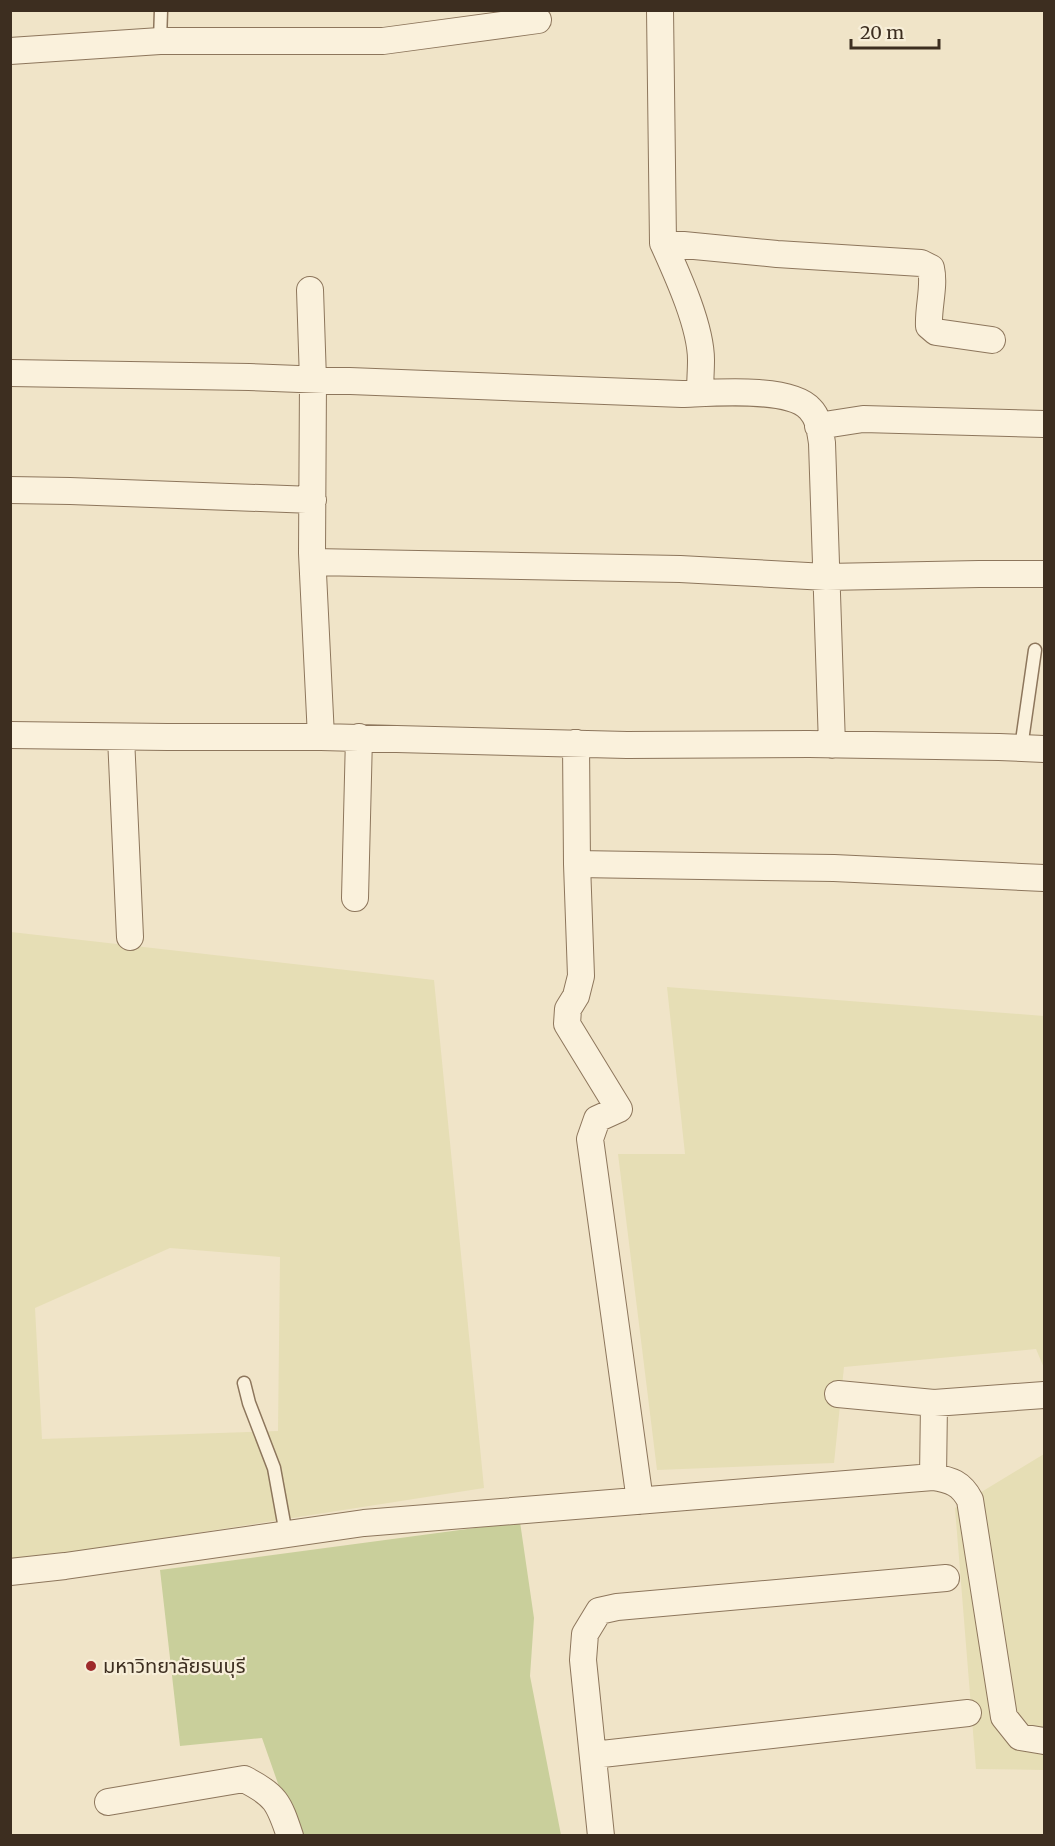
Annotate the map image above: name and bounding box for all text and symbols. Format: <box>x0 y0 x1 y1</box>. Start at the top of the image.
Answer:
scale bar <box>851 12 940 50</box>
text: 20 m <box>860 21 904 44</box>
place label: มหาวิทยาลัยธนบุรี <box>103 1653 245 1678</box>
marker: มหาวิทยาลัยธนบุรี <box>84 1659 98 1673</box>

